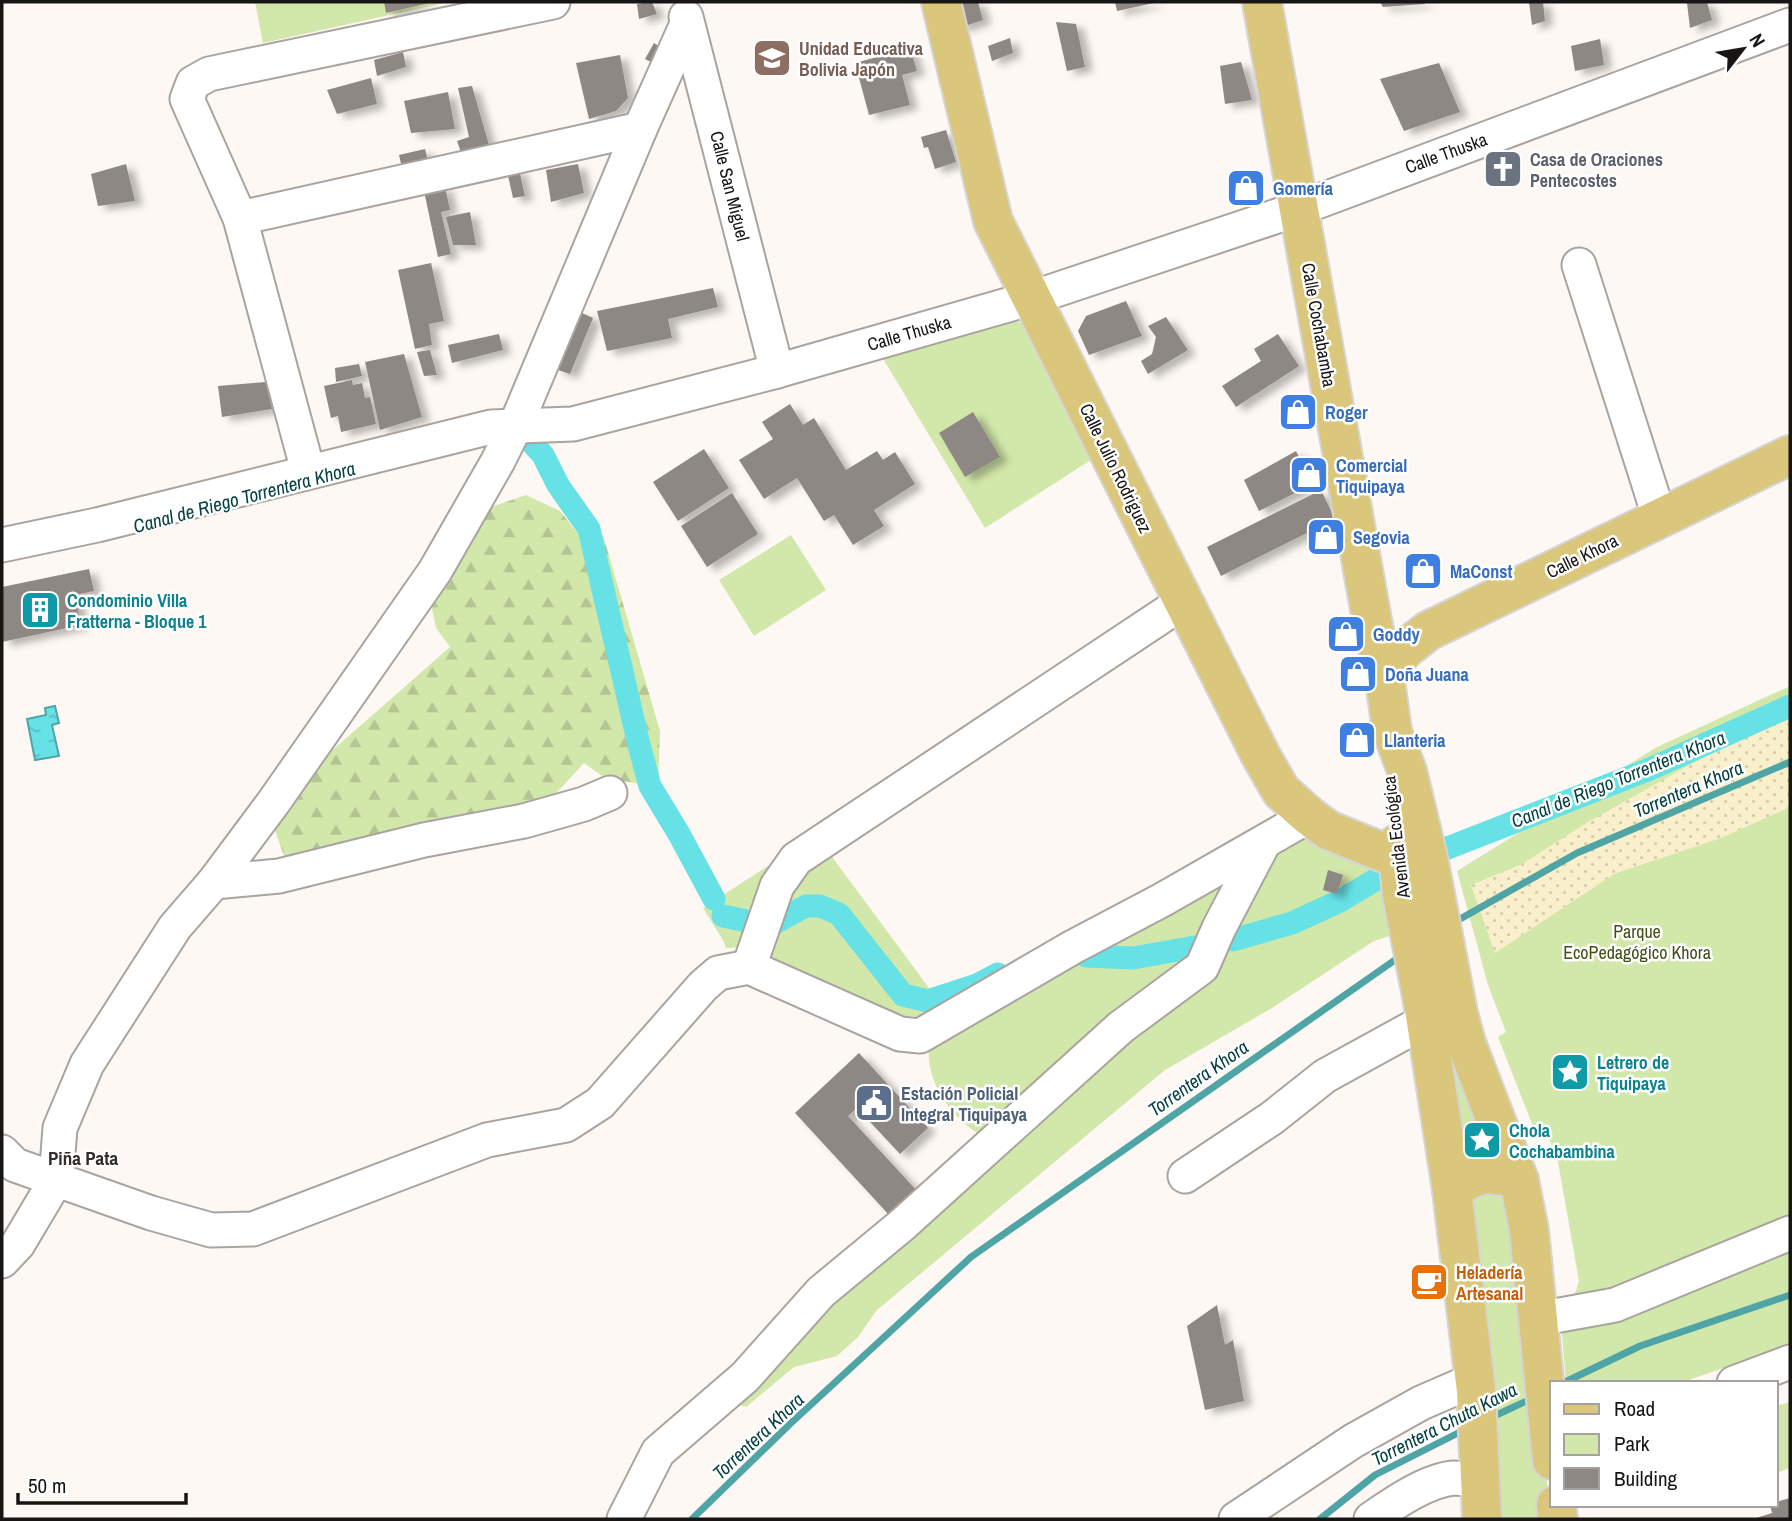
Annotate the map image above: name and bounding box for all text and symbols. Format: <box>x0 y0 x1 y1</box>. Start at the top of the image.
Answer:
north arrow <box>1708 14 1778 84</box>
text: N <box>1744 29 1772 52</box>
place label: Unidad Educativa Bolivia Japón <box>799 36 924 82</box>
school or university icon: Unidad Educativa Bolivia Japón <box>751 37 793 79</box>
street label: Calle Thuska <box>1401 127 1491 179</box>
street label: Calle San Miguel <box>704 128 756 244</box>
place label: Casa de Oraciones Pentecostes <box>1530 147 1663 193</box>
church icon: Casa de Oraciones Pentecostes <box>1482 148 1524 190</box>
shop icon: Gomería <box>1225 167 1267 209</box>
place label: Gomería <box>1273 176 1334 201</box>
street label: Calle Cochabamba <box>1296 261 1342 389</box>
street label: Calle Thuska <box>864 309 954 357</box>
shop icon: Roger <box>1277 391 1319 433</box>
street label: Calle Julio Rodriguez <box>1074 399 1158 537</box>
place label: Roger <box>1325 400 1368 425</box>
place label: Comercial Tiquipaya <box>1336 453 1407 499</box>
shop icon: Comercial Tiquipaya <box>1288 454 1330 496</box>
water label: Canal de Riego Torrentera Khora <box>130 455 358 539</box>
shop icon: Segovia <box>1305 516 1347 558</box>
place label: Segovia <box>1353 525 1410 550</box>
street label: Calle Khora <box>1542 528 1622 584</box>
shop icon: MaConst <box>1402 550 1444 592</box>
place label: MaConst <box>1450 559 1512 584</box>
place label: Condominio Villa Fratterna - Bloque 1 <box>67 588 207 634</box>
building icon: Condominio Villa Fratterna - Bloque 1 <box>19 589 61 631</box>
shop icon: Goddy <box>1325 613 1367 655</box>
place label: Goddy <box>1373 622 1421 647</box>
shop icon: Doña Juana <box>1337 653 1379 695</box>
place label: Doña Juana <box>1385 662 1469 687</box>
shop icon: Llanteria <box>1336 719 1378 761</box>
water label: Canal de Riego Torrentera Khora <box>1508 726 1728 832</box>
place label: Llanteria <box>1384 728 1446 753</box>
water label: Torrentera Khora <box>1630 756 1746 822</box>
street label: Avenida Ecológica <box>1376 775 1416 900</box>
park label: Parque EcoPedagógico Khora <box>1563 919 1711 965</box>
water label: Torrentera Khora <box>1143 1034 1253 1122</box>
place label: Letrero de Tiquipaya <box>1597 1050 1669 1096</box>
place icon: Letrero de Tiquipaya <box>1549 1051 1591 1093</box>
place label: Estación Policial Integral Tiquipaya <box>901 1081 1028 1127</box>
public building icon: Estación Policial Integral Tiquipaya <box>853 1082 895 1124</box>
place label: Chola Cochabambina <box>1509 1118 1616 1164</box>
place icon: Chola Cochabambina <box>1461 1119 1503 1161</box>
district label: Piña Pata <box>48 1145 118 1171</box>
place label: Heladería Artesanal <box>1456 1260 1523 1306</box>
cafe icon: Heladería Artesanal <box>1408 1261 1450 1303</box>
water label: Torrentera Chuta Kawa <box>1367 1376 1521 1472</box>
legend <box>1550 1381 1778 1507</box>
water label: Torrentera Khora <box>707 1387 810 1485</box>
text: Road <box>1614 1394 1655 1423</box>
text: Park <box>1614 1429 1650 1458</box>
scale bar <box>18 1462 186 1506</box>
text: Building <box>1614 1464 1678 1493</box>
text: 50 m <box>28 1471 66 1500</box>

